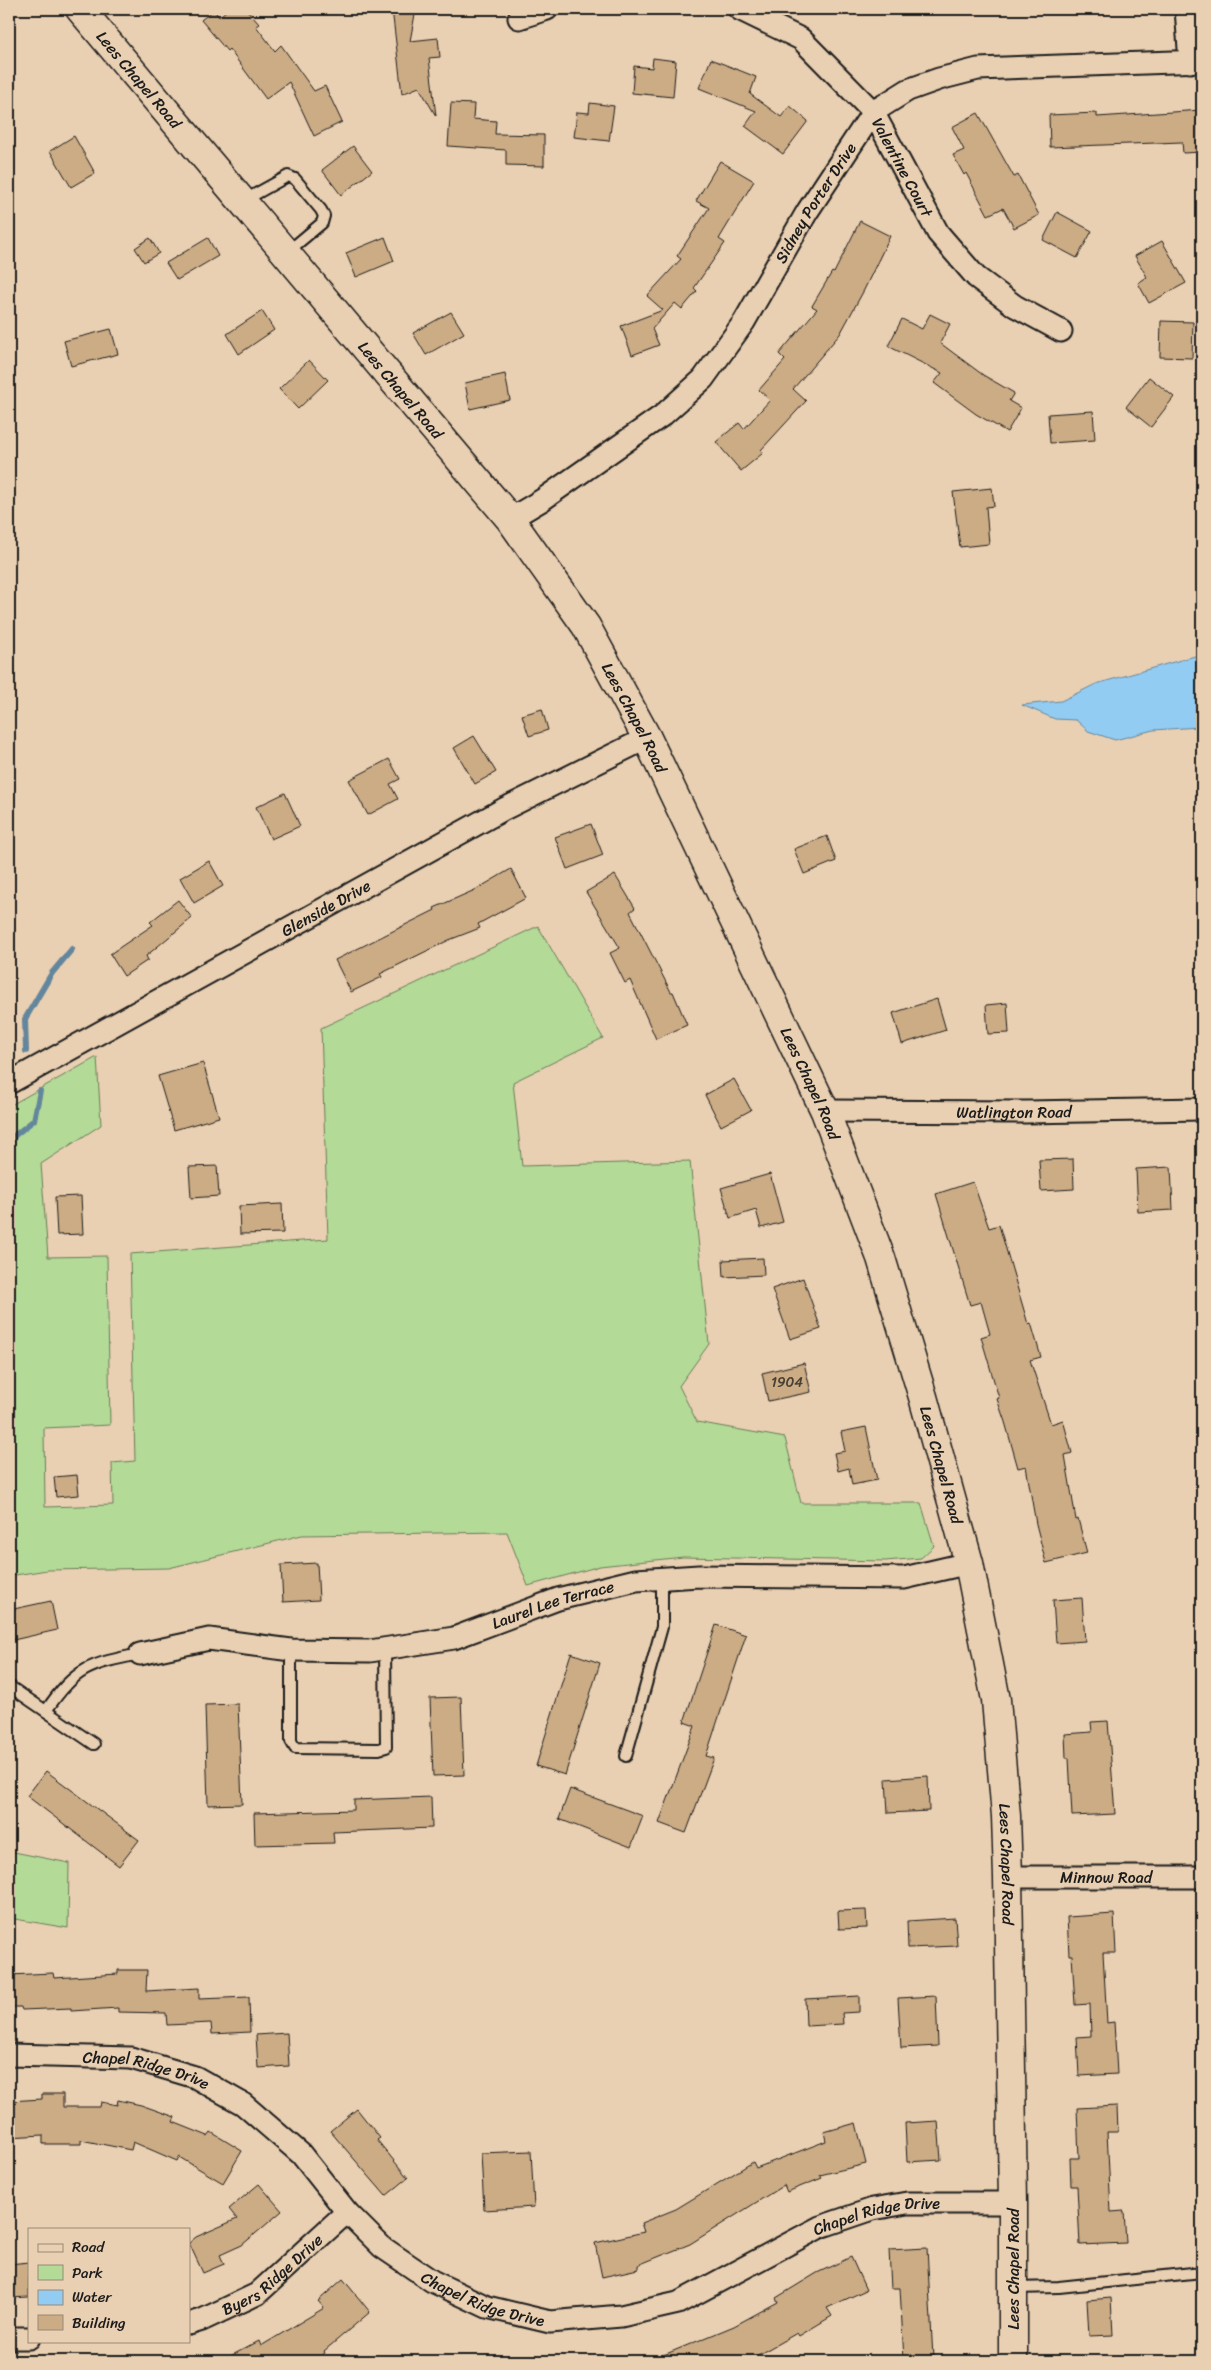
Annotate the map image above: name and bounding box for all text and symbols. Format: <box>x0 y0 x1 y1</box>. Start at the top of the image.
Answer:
street label: Lees Chapel Road <box>89 24 191 136</box>
street label: Valentine Court <box>864 112 942 223</box>
street label: Sidney Porter Drive <box>766 136 864 269</box>
street label: Lees Chapel Road <box>351 334 452 447</box>
street label: Lees Chapel Road <box>594 657 677 779</box>
street label: Glenside Drive <box>275 871 376 944</box>
street label: Lees Chapel Road <box>772 1022 850 1145</box>
street label: Watlington Road <box>956 1097 1073 1127</box>
house number: 1904 <box>771 1370 803 1395</box>
street label: Lees Chapel Road <box>912 1402 972 1529</box>
street label: Laurel Lee Terrace <box>487 1571 617 1637</box>
street label: Lees Chapel Road <box>990 1802 1023 1927</box>
street label: Minnow Road <box>1060 1863 1154 1892</box>
street label: Chapel Ridge Drive <box>82 2042 216 2097</box>
street label: Chapel Ridge Drive <box>807 2189 940 2243</box>
street label: Lees Chapel Road <box>999 2207 1028 2330</box>
street label: Byers Ridge Drive <box>217 2226 330 2323</box>
legend <box>28 2228 190 2342</box>
text: Road <box>72 2234 105 2260</box>
text: Park <box>72 2260 103 2286</box>
street label: Chapel Ridge Drive <box>415 2263 548 2335</box>
text: Water <box>72 2284 112 2310</box>
text: Building <box>72 2310 126 2336</box>

